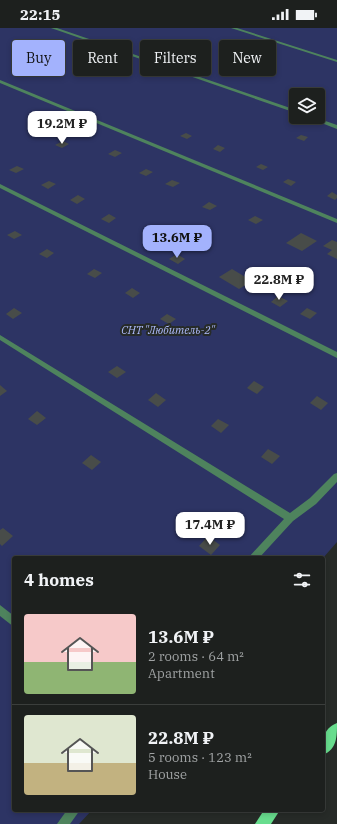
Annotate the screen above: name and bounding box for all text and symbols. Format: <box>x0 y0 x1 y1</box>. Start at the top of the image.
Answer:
text: 22:15 <box>20 5 61 24</box>
chip: Buy <box>12 40 65 76</box>
chip: Rent <box>73 40 132 76</box>
chip: Filters <box>140 40 211 76</box>
chip: New <box>219 40 276 76</box>
map controls <box>289 88 325 124</box>
button: layers <box>289 88 325 124</box>
pin: 19.2M ₽ <box>25 111 99 145</box>
text: 19.2M ₽ <box>37 115 87 132</box>
pin: 13.6M ₽ <box>140 225 214 259</box>
text: 13.6M ₽ <box>152 229 202 246</box>
pin: 22.8M ₽ <box>242 267 316 301</box>
text: 22.8M ₽ <box>254 271 304 288</box>
park label: СНТ "Любитель-2" <box>121 323 215 337</box>
pin: 17.4M ₽ <box>173 512 247 546</box>
text: 17.4M ₽ <box>185 516 235 533</box>
text: 4 homes <box>24 569 94 591</box>
icon: filters <box>291 569 313 591</box>
text: 13.6M ₽ <box>148 626 214 648</box>
icon: home <box>56 630 104 678</box>
text: 2 rooms · 64 m² <box>148 648 244 665</box>
text: Apartment <box>148 665 215 682</box>
text: 22.8M ₽ <box>148 727 214 749</box>
icon: home <box>56 731 104 779</box>
text: 5 rooms · 123 m² <box>148 749 252 766</box>
text: House <box>148 766 187 783</box>

